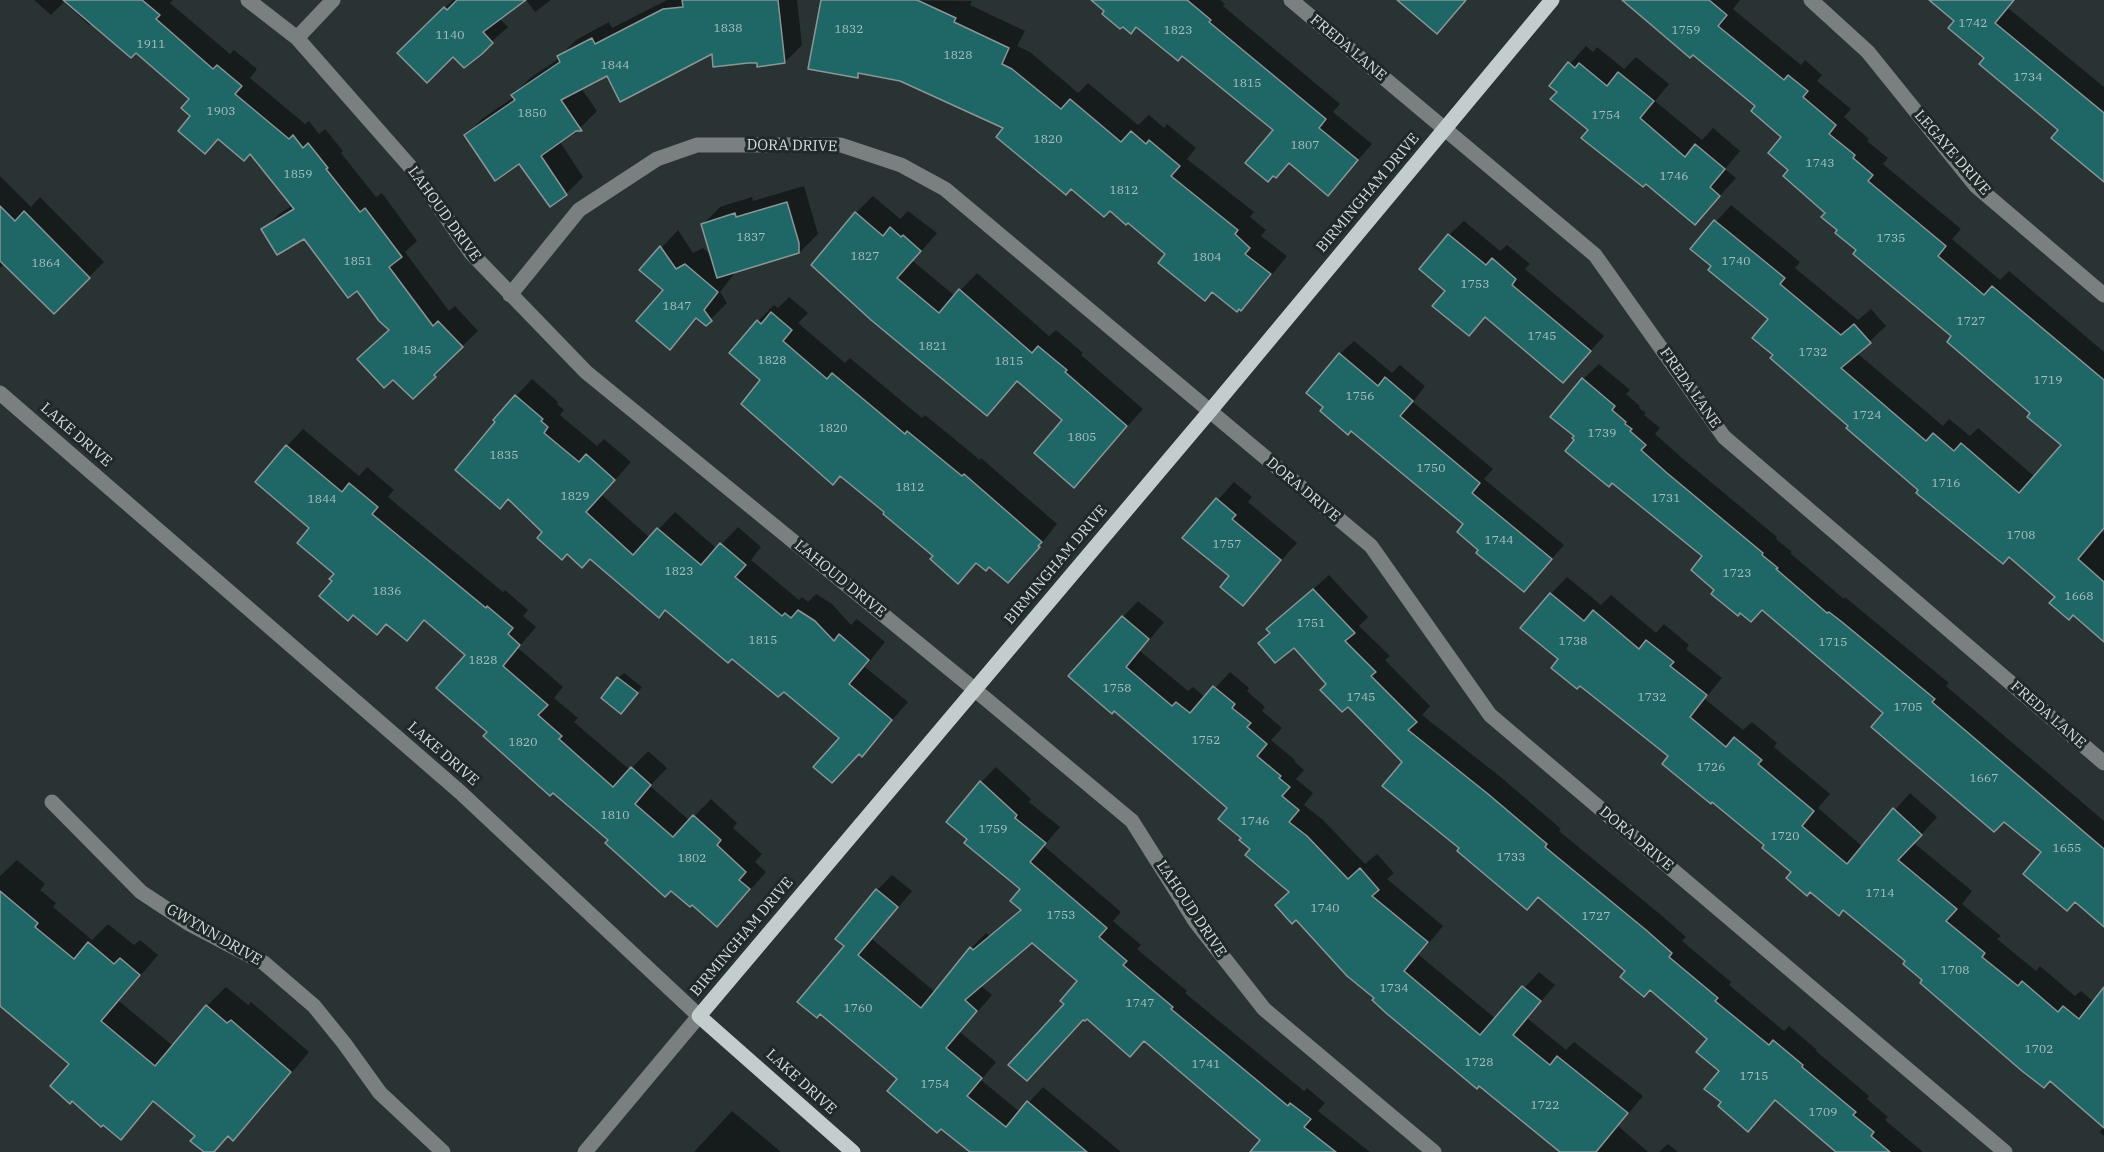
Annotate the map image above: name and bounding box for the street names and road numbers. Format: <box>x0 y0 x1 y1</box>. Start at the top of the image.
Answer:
street label: FREDA LANE <box>1306 11 1390 85</box>
street label: LEGAYE DRIVE <box>1910 107 1994 199</box>
street label: BIRMINGHAM DRIVE <box>1313 130 1423 256</box>
street label: DORA DRIVE <box>746 136 838 156</box>
street label: LAHOUD DRIVE <box>404 163 484 265</box>
street label: FREDA LANE <box>1656 344 1724 432</box>
street label: LAKE DRIVE <box>37 399 115 471</box>
street label: DORA DRIVE <box>1262 454 1344 526</box>
street label: BIRMINGHAM DRIVE <box>1001 502 1111 628</box>
street label: LAHOUD DRIVE <box>791 537 889 621</box>
street label: FREDA LANE <box>2007 677 2089 753</box>
street label: LAKE DRIVE <box>404 718 482 790</box>
street label: DORA DRIVE <box>1595 803 1677 875</box>
street label: LAHOUD DRIVE <box>1152 857 1230 961</box>
street label: BIRMINGHAM DRIVE <box>687 874 797 1000</box>
street label: GWYNN DRIVE <box>163 900 265 970</box>
street label: LAKE DRIVE <box>762 1046 840 1118</box>

